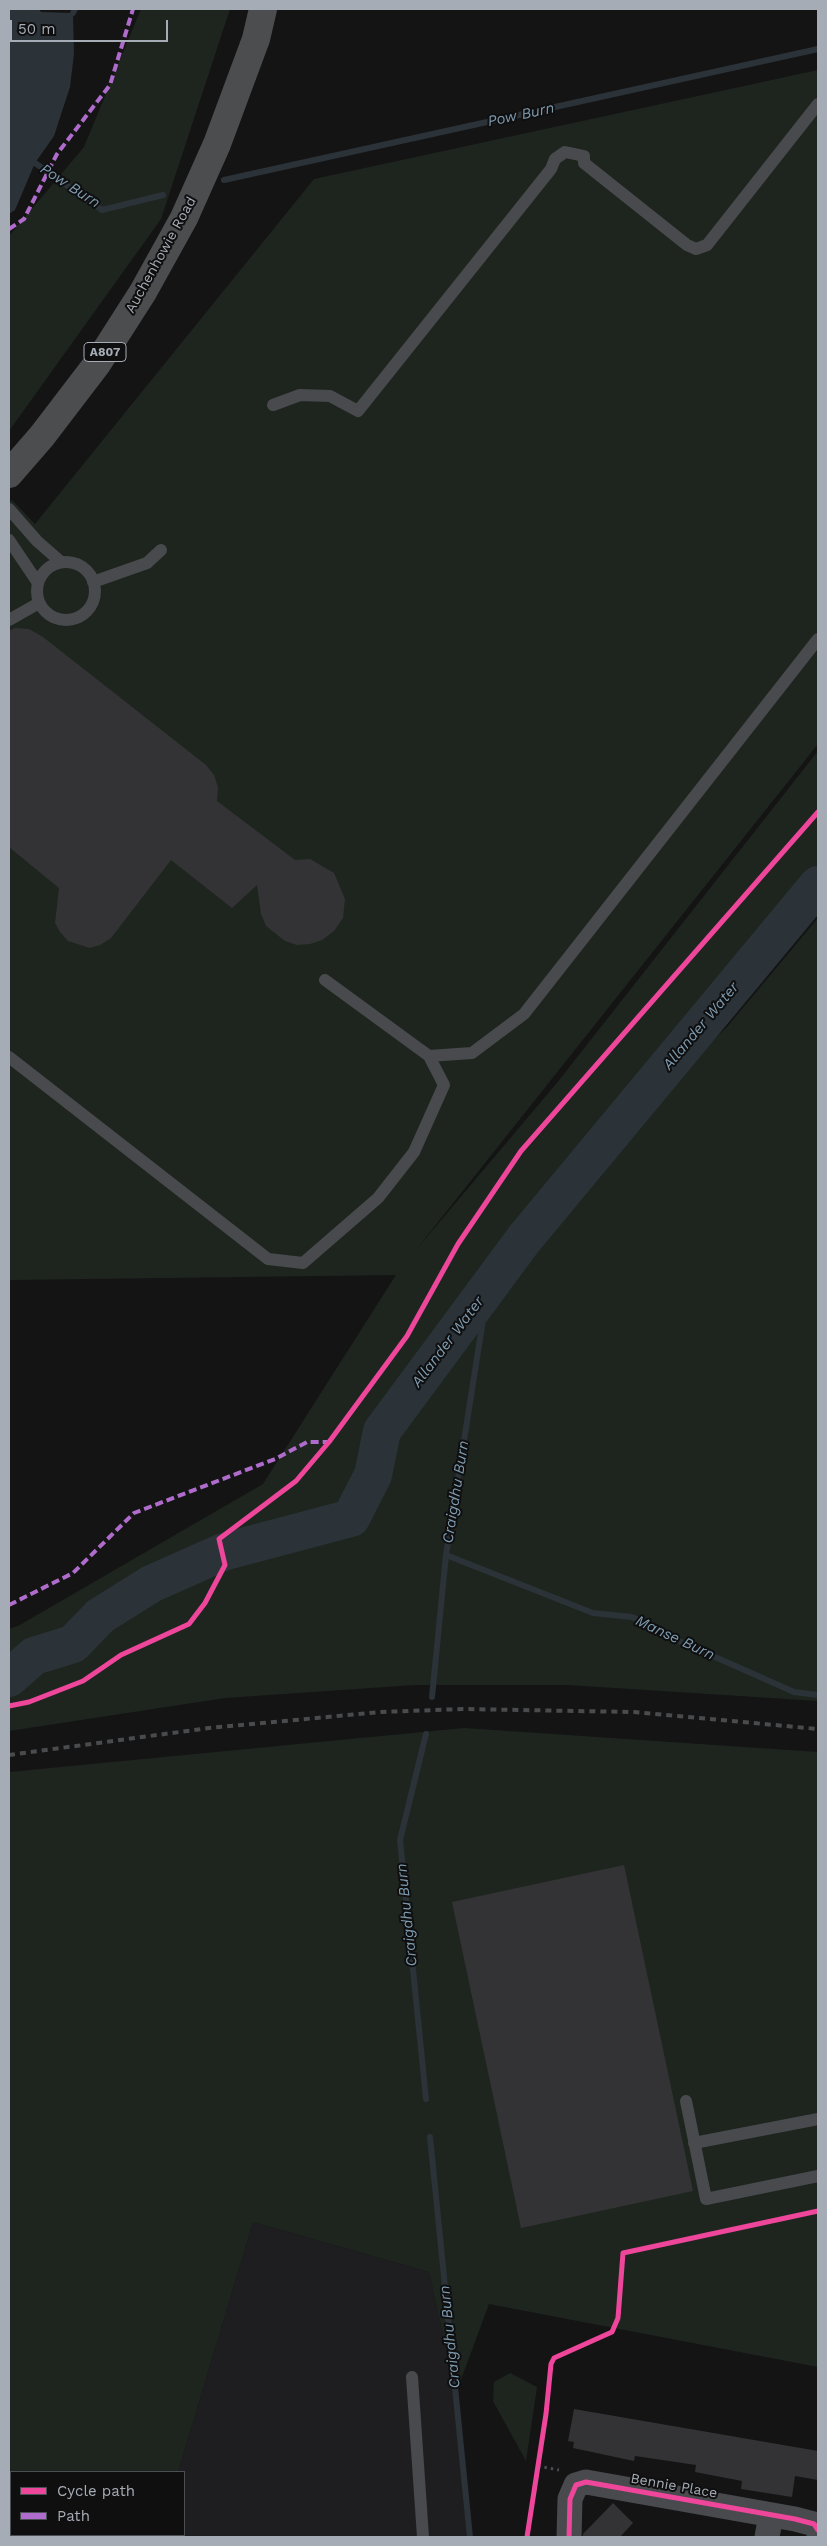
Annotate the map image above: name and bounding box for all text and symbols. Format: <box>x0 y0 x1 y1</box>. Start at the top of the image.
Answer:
scale bar <box>12 10 170 42</box>
text: 50 m <box>18 20 55 38</box>
water label: Pow Burn <box>486 99 556 131</box>
water label: Pow Burn <box>37 160 103 212</box>
street label: Auchenhowie Road <box>122 194 200 316</box>
road number: A807 <box>84 342 126 362</box>
water label: Allander Water <box>659 979 743 1073</box>
water label: Allander Water <box>408 1293 488 1391</box>
water label: Craigdhu Burn <box>439 1439 473 1545</box>
water label: Manse Burn <box>633 1612 717 1664</box>
water label: Craigdhu Burn <box>393 1862 421 1968</box>
water label: Craigdhu Burn <box>436 2284 464 2390</box>
street label: Bennie Place <box>629 2470 719 2502</box>
legend <box>10 2471 185 2536</box>
text: Cycle path <box>57 2482 135 2500</box>
text: Path <box>57 2507 90 2525</box>

